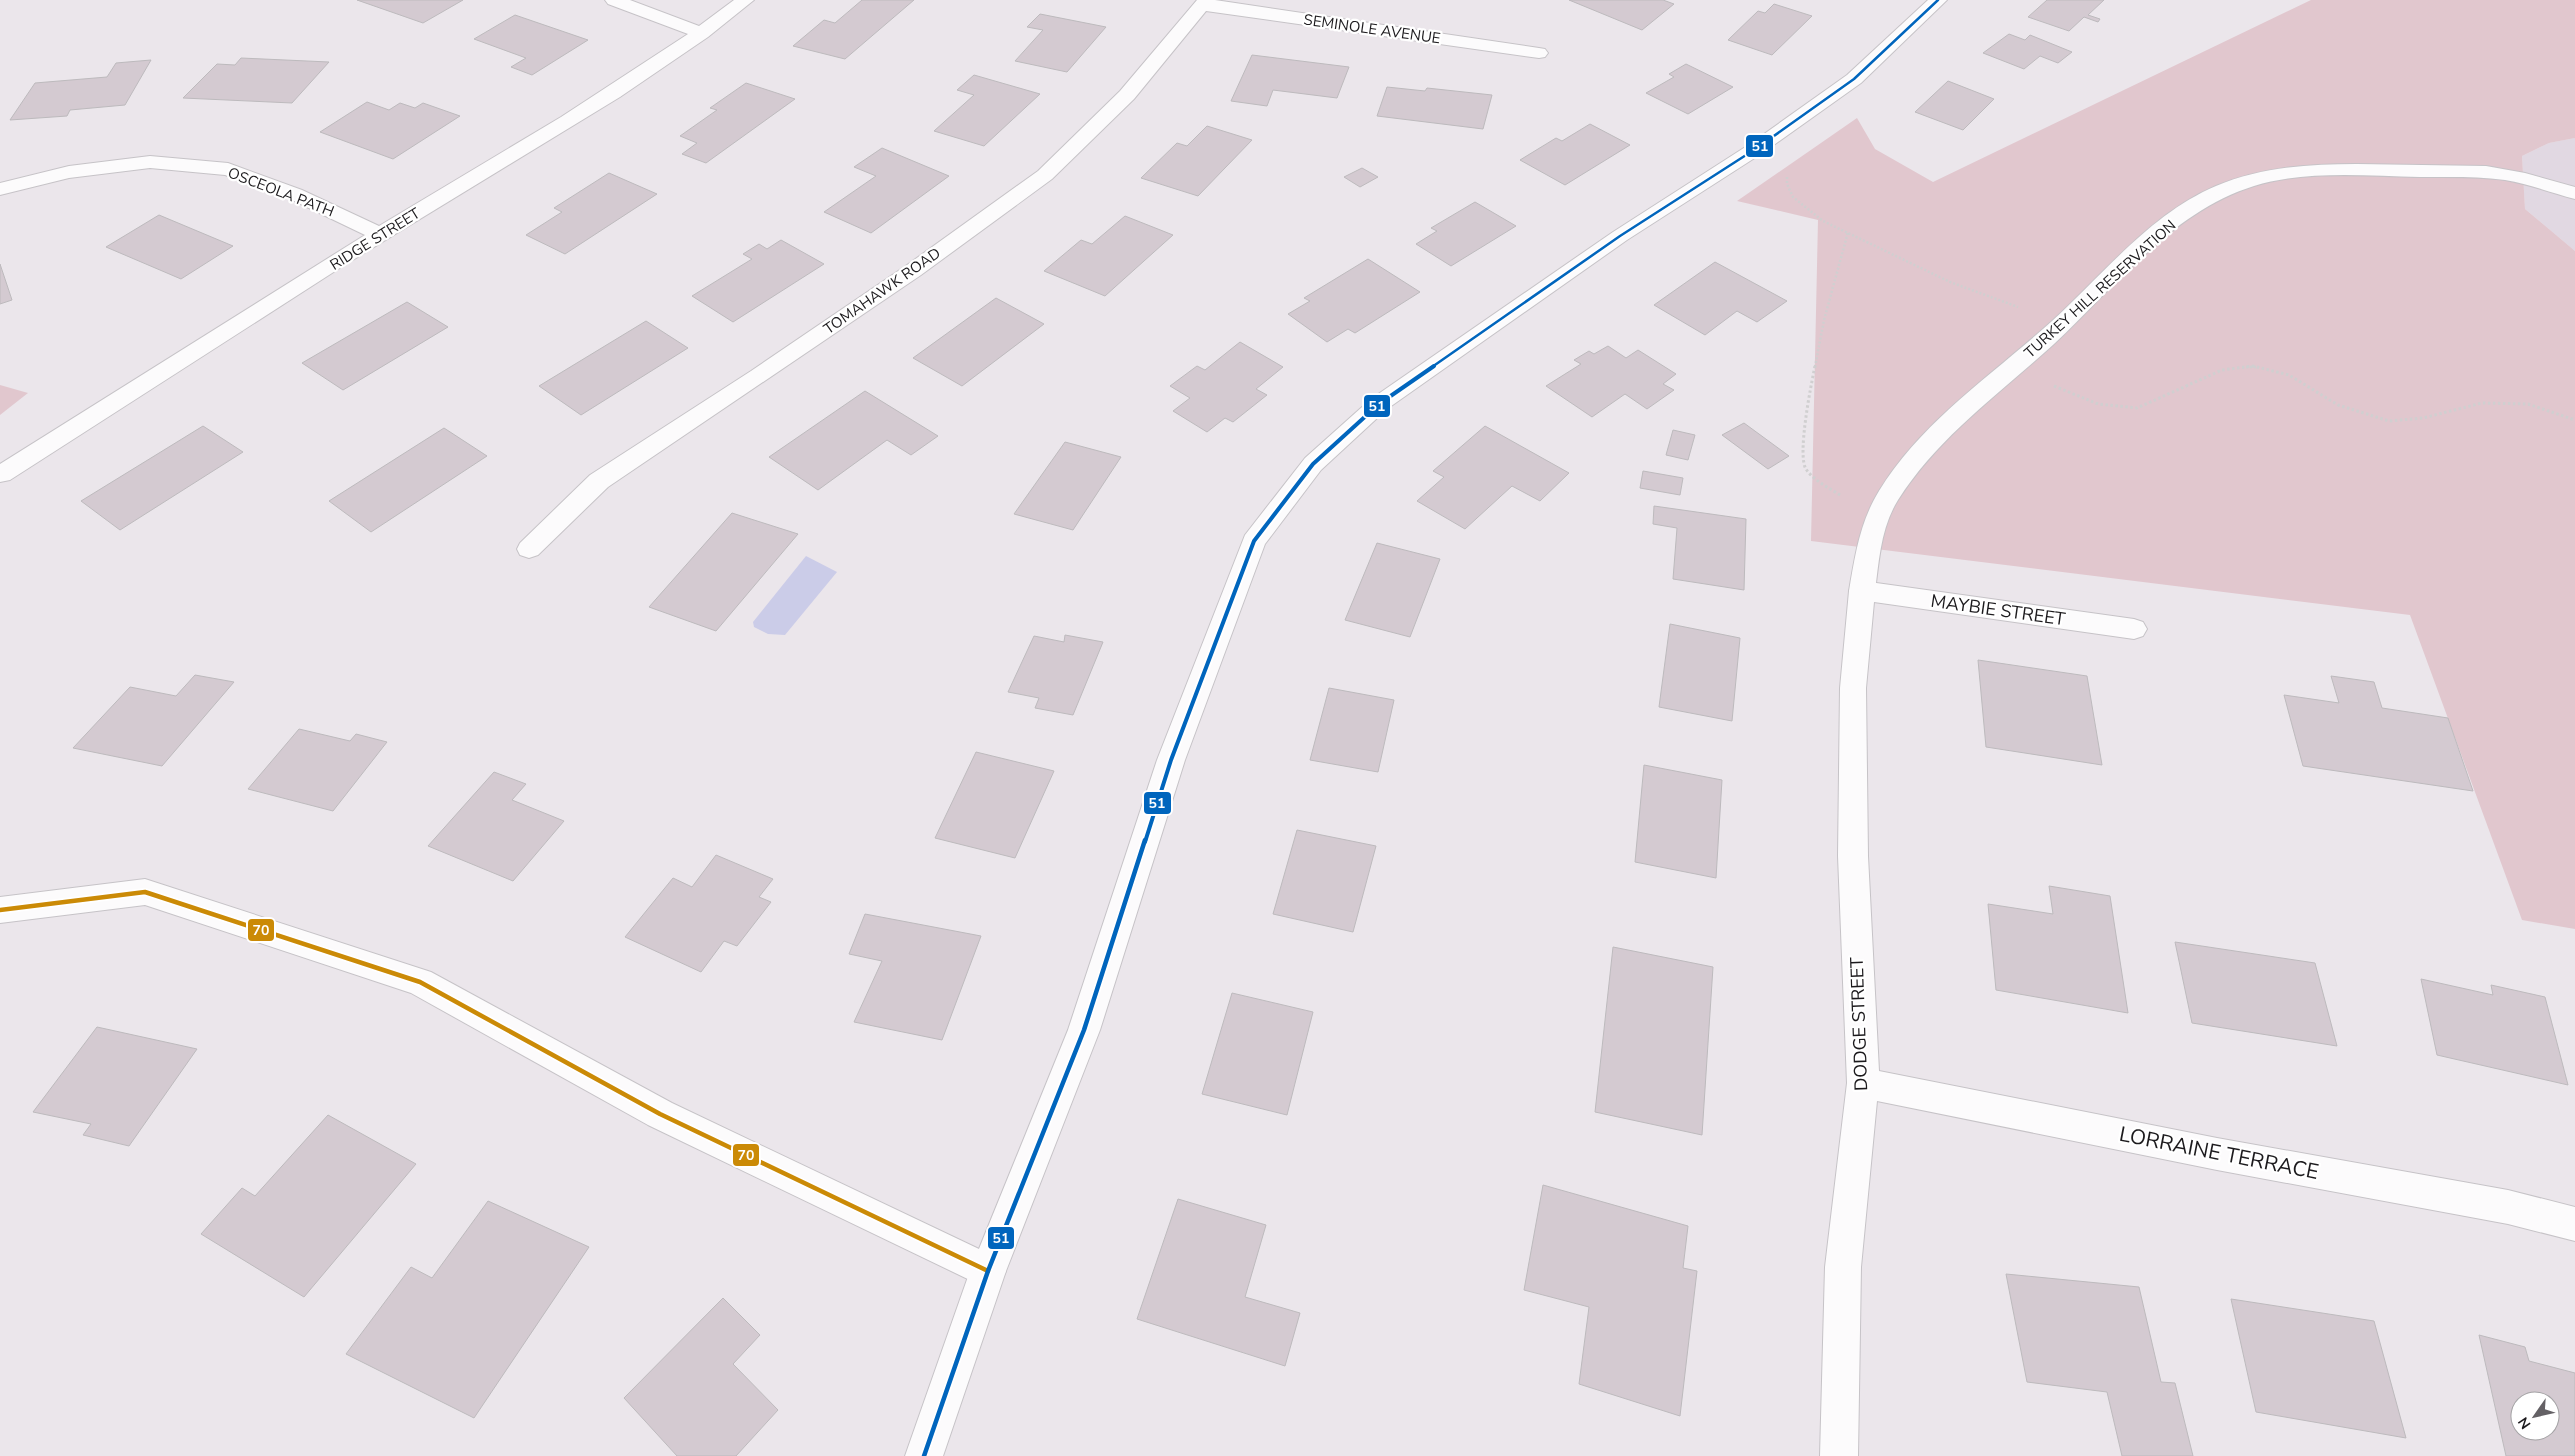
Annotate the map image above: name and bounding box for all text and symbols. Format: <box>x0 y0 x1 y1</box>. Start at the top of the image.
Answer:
street label: SEMINOLE AVENUE <box>1302 9 1442 49</box>
line badge: 51 <box>1745 134 1774 158</box>
text: 51 <box>1752 137 1768 156</box>
street label: OSCEOLA PATH <box>225 163 337 221</box>
street label: RIDGE STREET <box>326 203 424 275</box>
street label: TURKEY HILL RESERVATION <box>2020 216 2180 362</box>
street label: TOMAHAWK ROAD <box>820 243 944 339</box>
line badge: 51 <box>1363 394 1391 418</box>
text: 51 <box>1369 397 1385 416</box>
street label: MAYBIE STREET <box>1929 589 2067 631</box>
line badge: 51 <box>1143 791 1172 815</box>
text: 51 <box>1149 794 1165 813</box>
line badge: 70 <box>247 918 275 942</box>
text: 70 <box>253 921 269 940</box>
street label: DODGE STREET <box>1845 956 1873 1091</box>
street label: LORRAINE TERRACE <box>2117 1120 2321 1186</box>
line badge: 70 <box>732 1143 760 1167</box>
text: 70 <box>738 1146 754 1165</box>
line badge: 51 <box>987 1226 1015 1250</box>
text: 51 <box>993 1229 1009 1248</box>
north arrow <box>2510 1391 2560 1441</box>
text: N <box>2514 1413 2535 1433</box>

